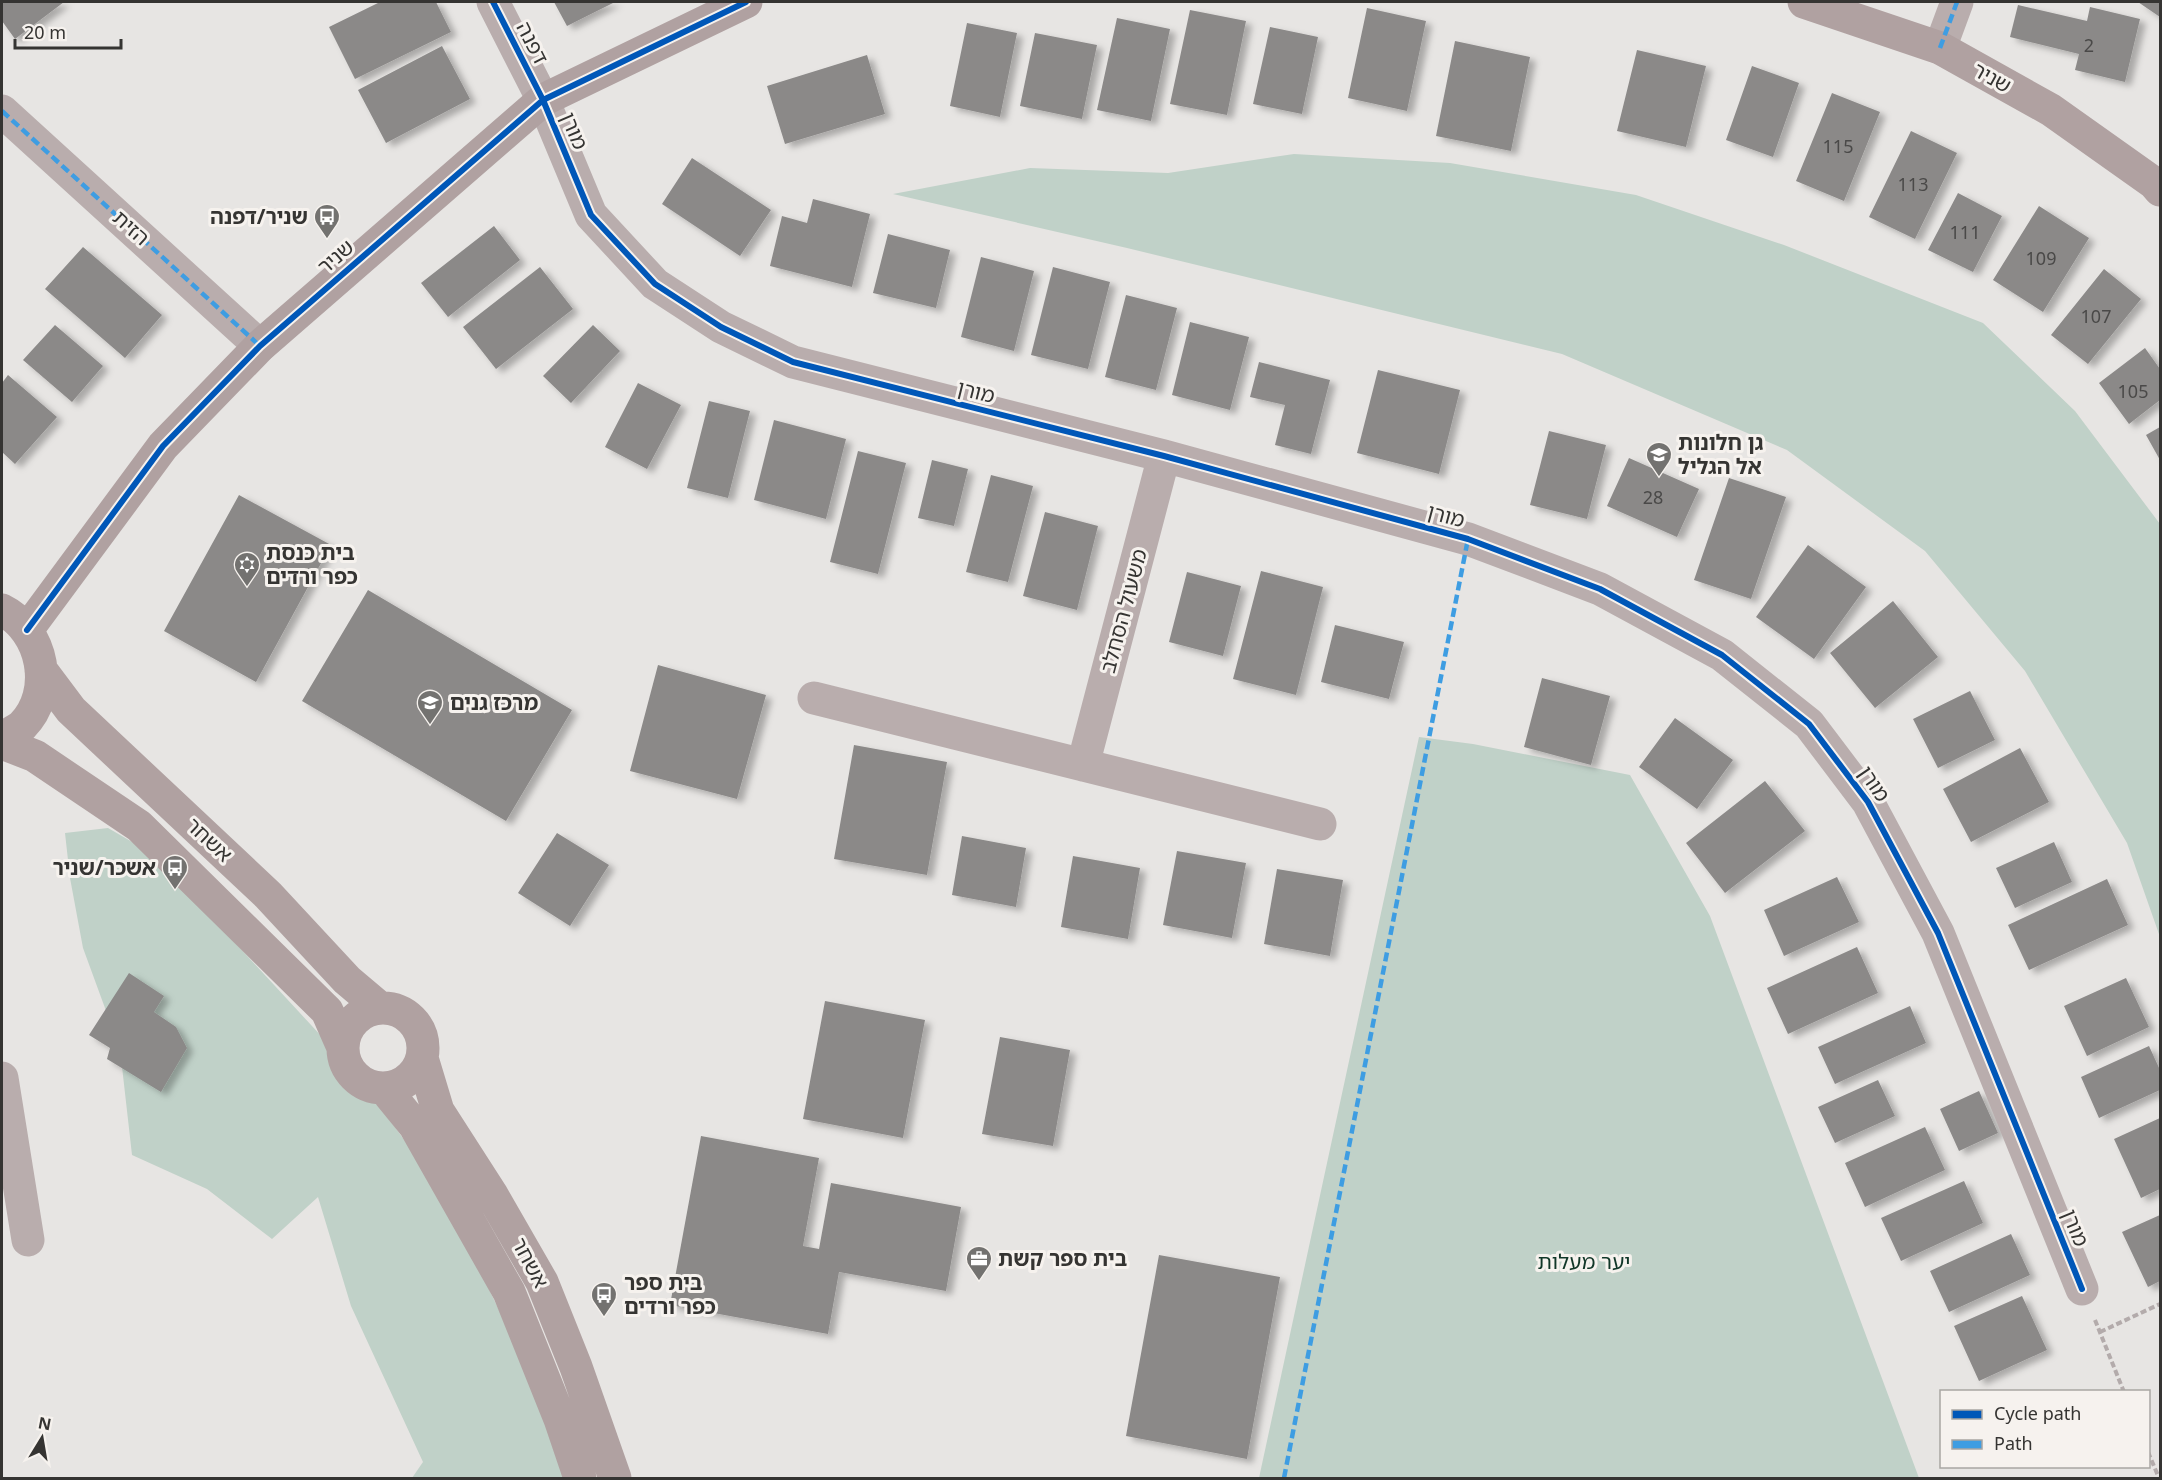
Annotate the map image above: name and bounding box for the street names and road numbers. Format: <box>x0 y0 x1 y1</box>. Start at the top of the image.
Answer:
street label: דפנה <box>510 16 555 69</box>
street label: שניר <box>1968 55 2017 99</box>
street label: מורן <box>555 108 595 154</box>
street label: הזית <box>107 203 156 251</box>
street label: שניר <box>311 233 360 280</box>
street label: מורן <box>954 373 998 409</box>
street label: מורן <box>1424 497 1468 533</box>
street label: משעול הסחלב <box>1093 546 1153 676</box>
street label: מורן <box>1853 760 1897 807</box>
street label: אשחר <box>181 811 239 868</box>
street label: מורן <box>2056 1205 2096 1251</box>
street label: אשחר <box>506 1233 556 1293</box>

